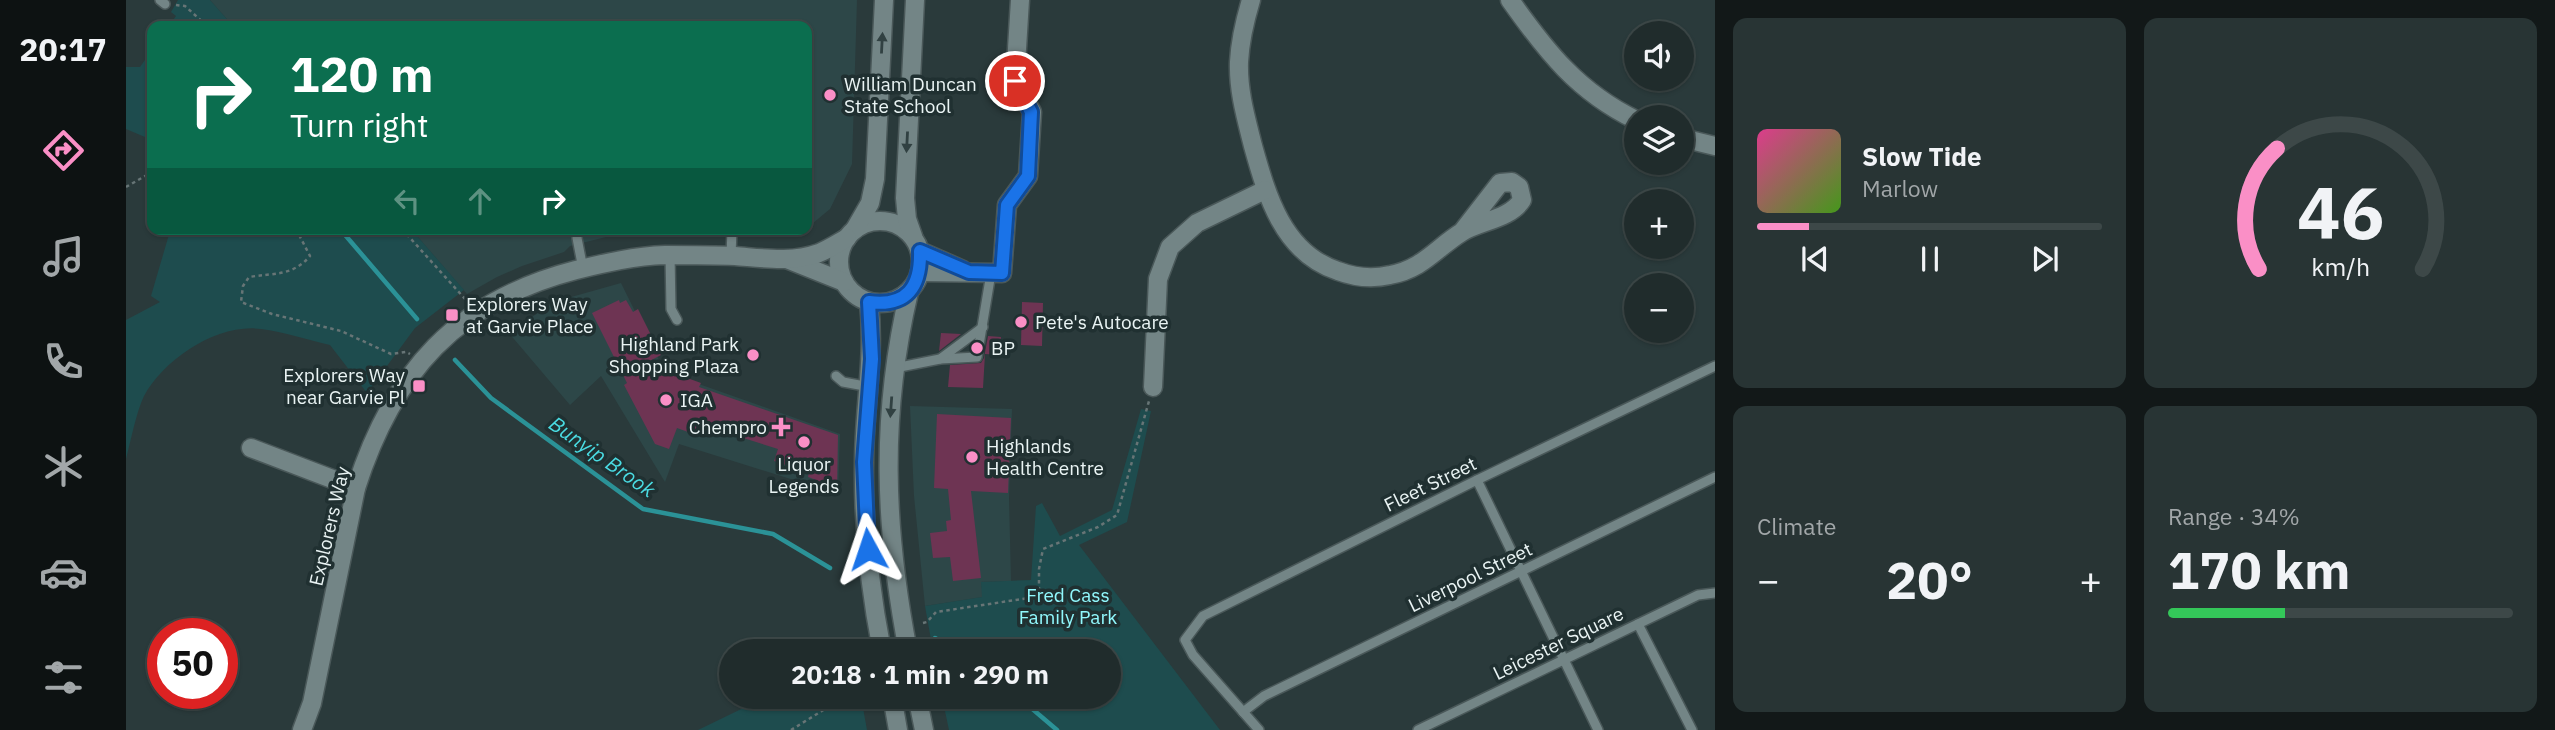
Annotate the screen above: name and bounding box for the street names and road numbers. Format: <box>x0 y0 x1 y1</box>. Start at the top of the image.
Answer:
street label: Fleet Street <box>1380 451 1480 517</box>
street label: Explorers Way <box>304 463 355 588</box>
street label: Liverpool Street <box>1404 537 1536 617</box>
street label: Leicester Square <box>1489 601 1627 685</box>

